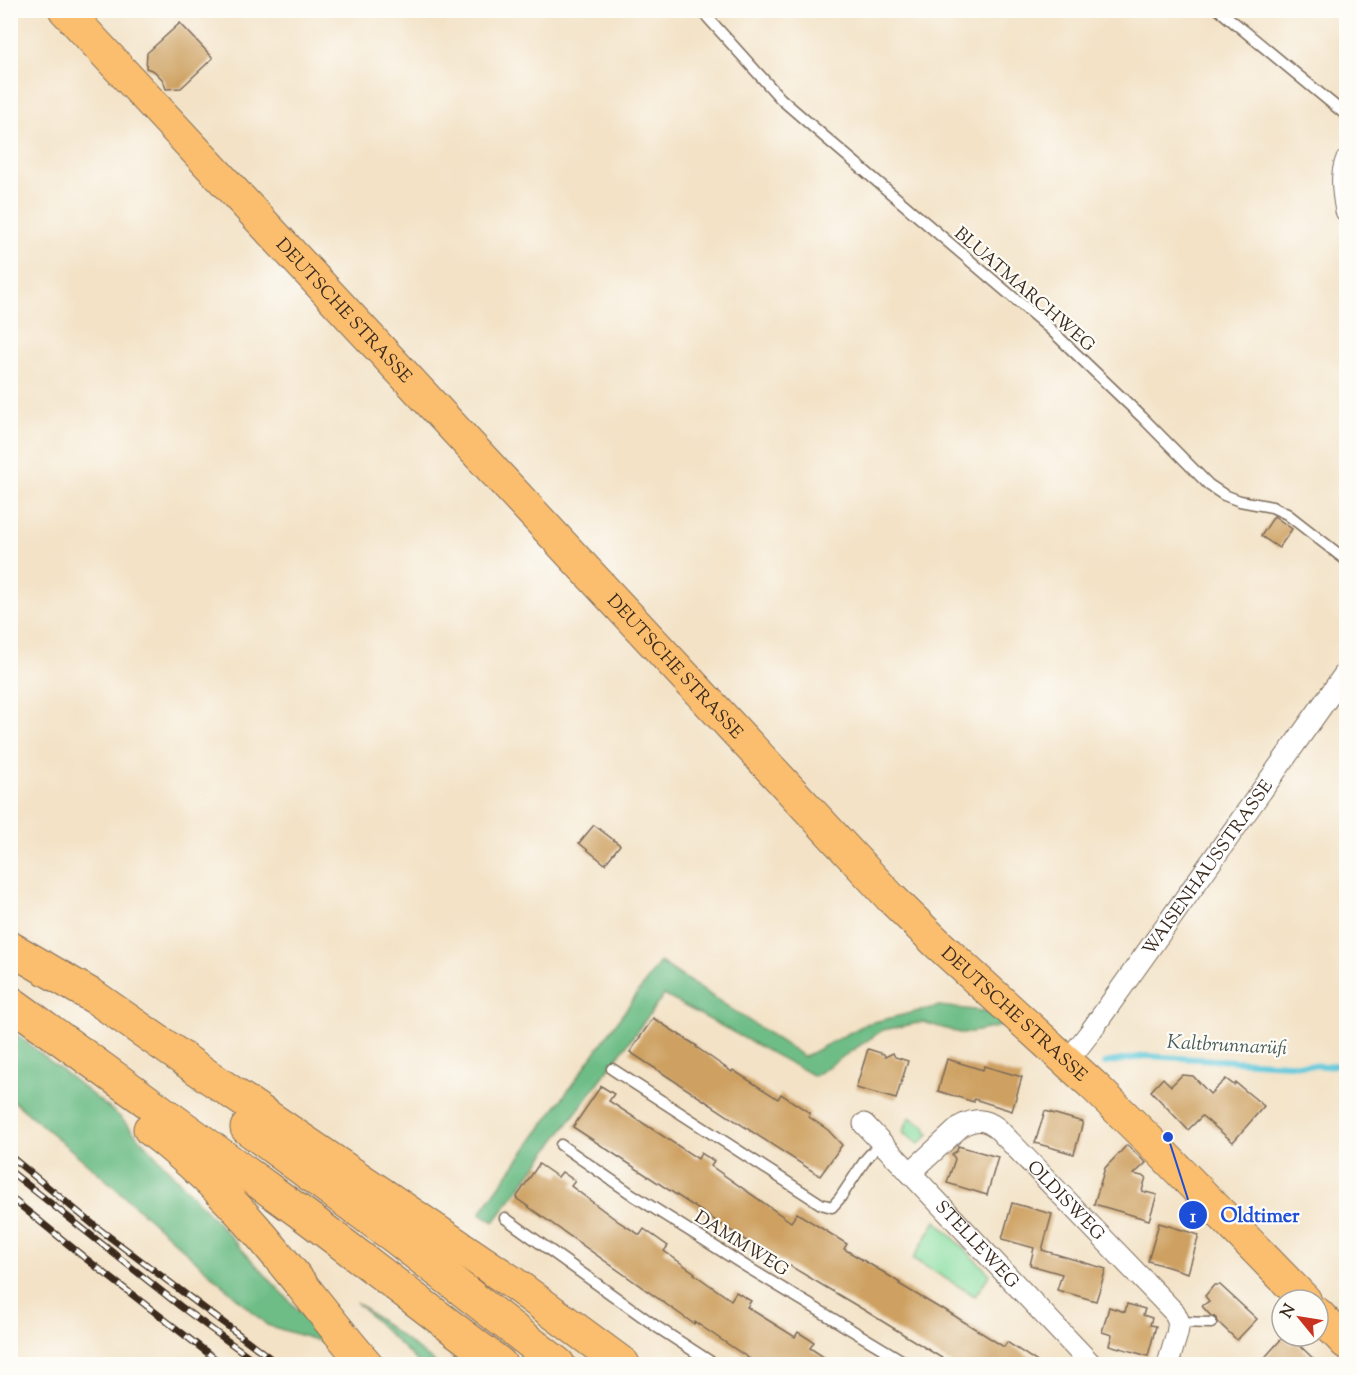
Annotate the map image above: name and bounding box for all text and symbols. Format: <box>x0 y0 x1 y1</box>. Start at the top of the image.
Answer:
street label: BLUATMARCHWEG <box>948 222 1100 359</box>
street label: DEUTSCHE STRASSE <box>269 233 417 390</box>
street label: DEUTSCHE STRASSE <box>600 589 748 746</box>
street label: WAISENHAUSSTRASSE <box>1137 775 1280 962</box>
street label: DEUTSCHE STRASSE <box>934 942 1092 1089</box>
water label: Kaltbrunnarüfi <box>1166 1029 1288 1064</box>
street label: OLDISWEG <box>1020 1155 1110 1248</box>
street label: STELLEWEG <box>928 1195 1024 1295</box>
callout: Oldtimer <box>1178 1196 1311 1234</box>
text: Oldtimer <box>1220 1203 1300 1232</box>
street label: DAMMWEG <box>689 1205 793 1284</box>
text: 1 <box>1190 1205 1197 1231</box>
north arrow <box>1270 1288 1330 1348</box>
text: N <box>1276 1300 1302 1323</box>

